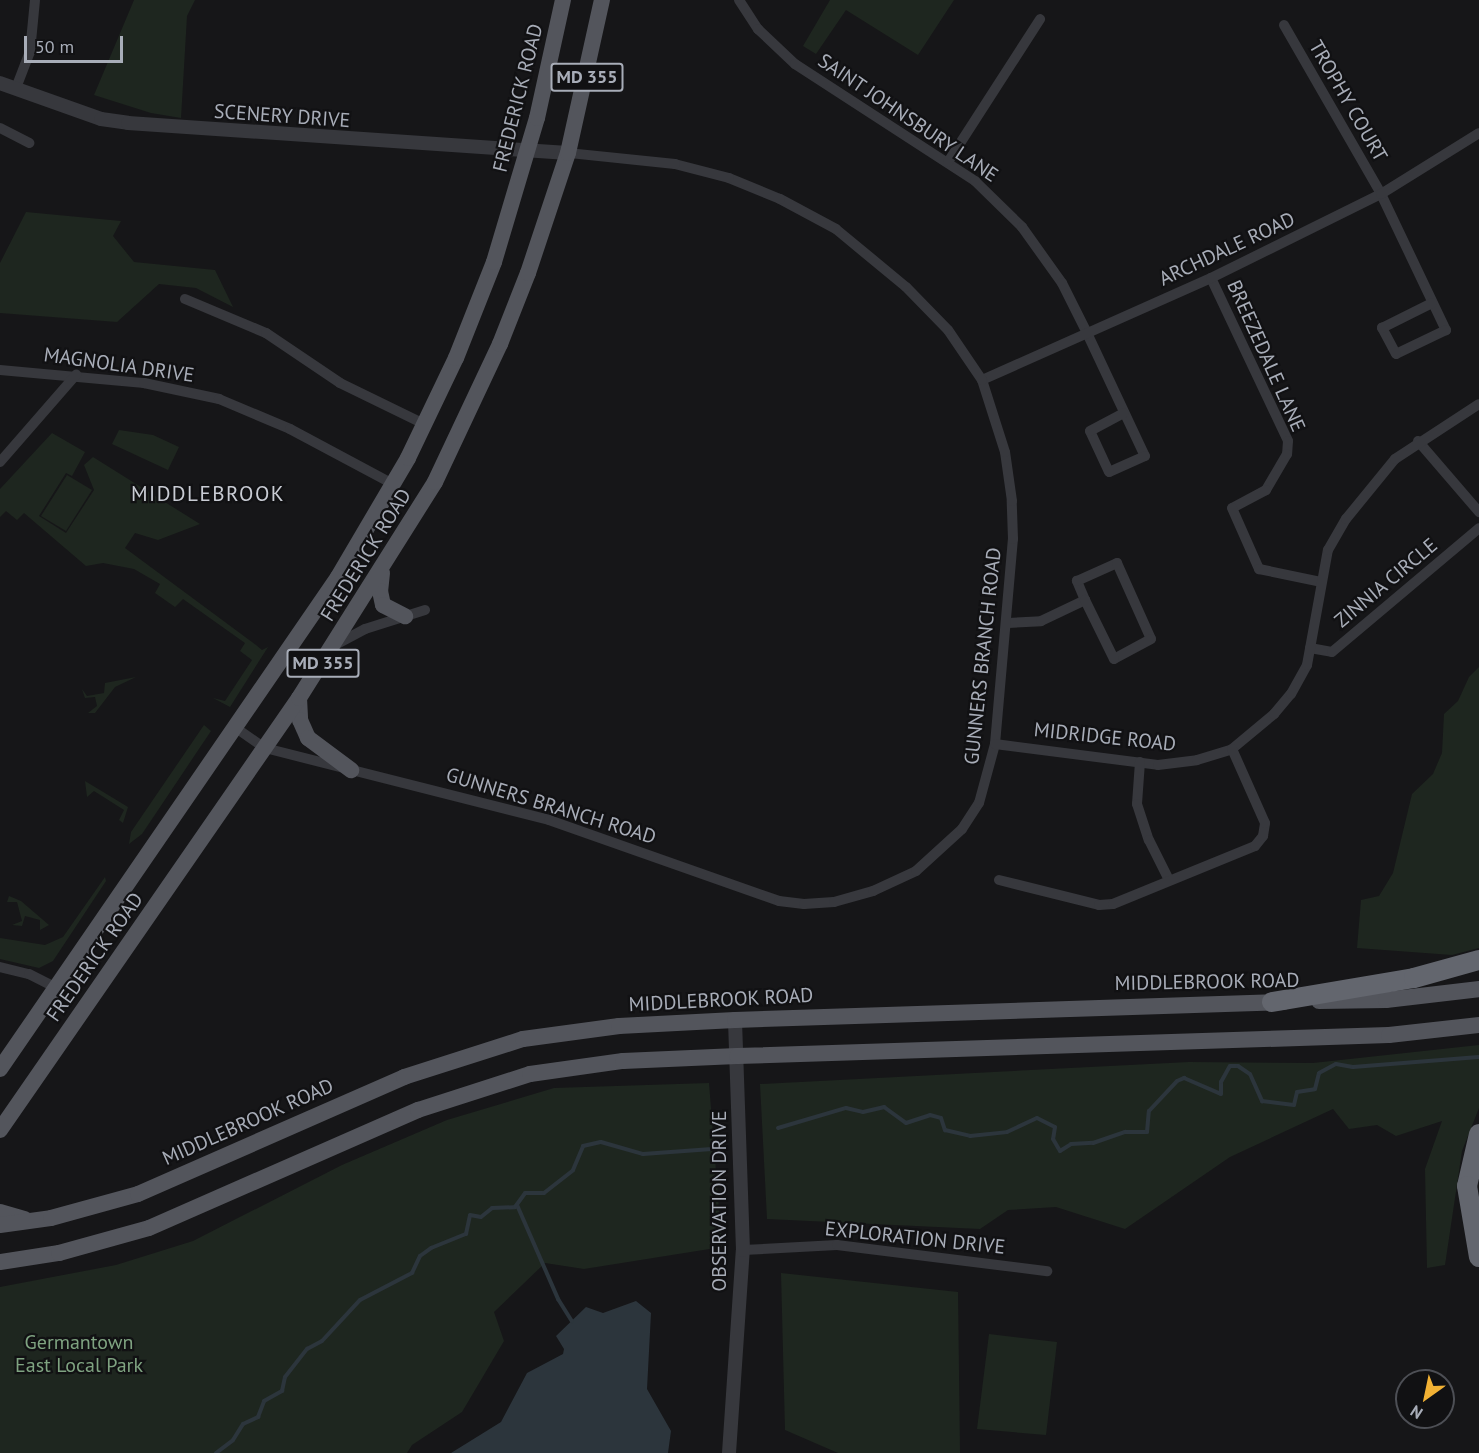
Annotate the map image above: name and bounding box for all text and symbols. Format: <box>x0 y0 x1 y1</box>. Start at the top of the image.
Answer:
street label: FREDERICK ROAD <box>488 21 548 175</box>
scale bar <box>27 24 126 62</box>
text: 50 m <box>35 35 74 58</box>
street label: TROPHY COURT <box>1304 36 1392 166</box>
street label: SAINT JOHNSBURY LANE <box>813 48 1003 188</box>
road number: MD 355 <box>550 62 624 92</box>
street label: SCENERY DRIVE <box>213 99 351 133</box>
street label: ARCHDALE ROAD <box>1155 207 1299 291</box>
street label: BREEZEDALE LANE <box>1222 276 1310 436</box>
street label: MAGNOLIA DRIVE <box>42 343 196 387</box>
district label: MIDDLEBROOK <box>131 481 285 507</box>
street label: FREDERICK ROAD <box>315 484 417 626</box>
street label: ZINNIA CIRCLE <box>1330 533 1442 633</box>
street label: GUNNERS BRANCH ROAD <box>960 546 1006 766</box>
road number: MD 355 <box>286 648 360 678</box>
street label: MIDRIDGE ROAD <box>1033 718 1177 756</box>
street label: GUNNERS BRANCH ROAD <box>443 763 659 849</box>
street label: FREDERICK ROAD <box>41 888 149 1026</box>
street label: MIDDLEBROOK ROAD <box>1114 968 1300 996</box>
street label: MIDDLEBROOK ROAD <box>628 983 814 1017</box>
street label: MIDDLEBROOK ROAD <box>158 1073 338 1171</box>
street label: OBSERVATION DRIVE <box>707 1111 731 1291</box>
street label: EXPLORATION DRIVE <box>824 1217 1006 1259</box>
park label: Germantown East Local Park <box>15 1331 143 1378</box>
north arrow <box>1395 1369 1455 1429</box>
text: N <box>1406 1401 1426 1424</box>

